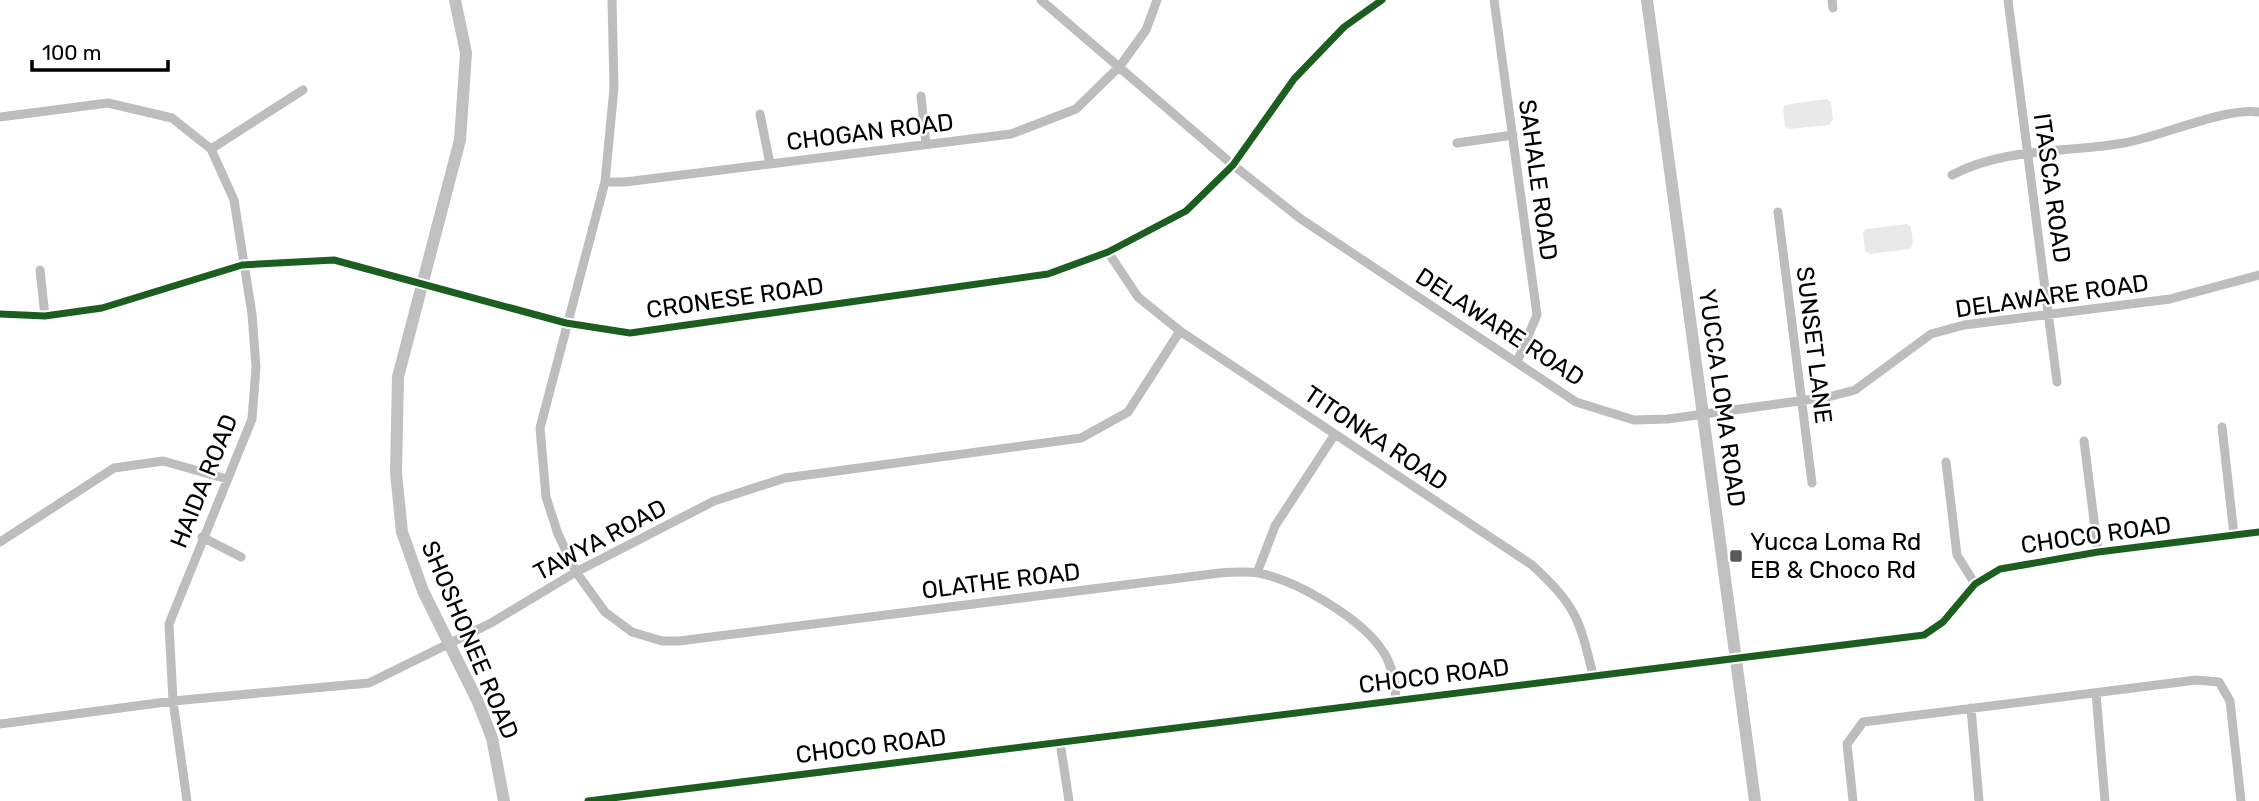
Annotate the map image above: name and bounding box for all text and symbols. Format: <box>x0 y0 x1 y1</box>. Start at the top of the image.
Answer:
scale bar <box>32 28 168 72</box>
text: 100 m <box>42 40 101 65</box>
street label: SAHALE ROAD <box>1513 98 1563 262</box>
street label: CHOGAN ROAD <box>785 108 955 156</box>
street label: ITASCA ROAD <box>2028 111 2076 265</box>
street label: DELAWARE ROAD <box>1411 262 1589 392</box>
street label: SUNSET LANE <box>1790 265 1838 425</box>
street label: DELAWARE ROAD <box>1953 269 2151 323</box>
street label: CRONESE ROAD <box>645 272 825 324</box>
street label: YUCCA LOMA ROAD <box>1693 287 1751 509</box>
street label: TITONKA ROAD <box>1299 380 1453 496</box>
street label: HAIDA ROAD <box>164 410 244 552</box>
street label: TAWYA ROAD <box>529 493 671 587</box>
street label: CHOCO ROAD <box>2019 511 2173 559</box>
place label: Yucca Loma Rd EB & Choco Rd <box>1750 528 1921 584</box>
street label: SHOSHONEE ROAD <box>416 537 524 743</box>
marker: Yucca Loma Rd EB & Choco Rd <box>1728 548 1744 564</box>
street label: OLATHE ROAD <box>920 557 1082 605</box>
street label: CHOCO ROAD <box>1357 653 1511 699</box>
street label: CHOCO ROAD <box>794 723 948 769</box>

